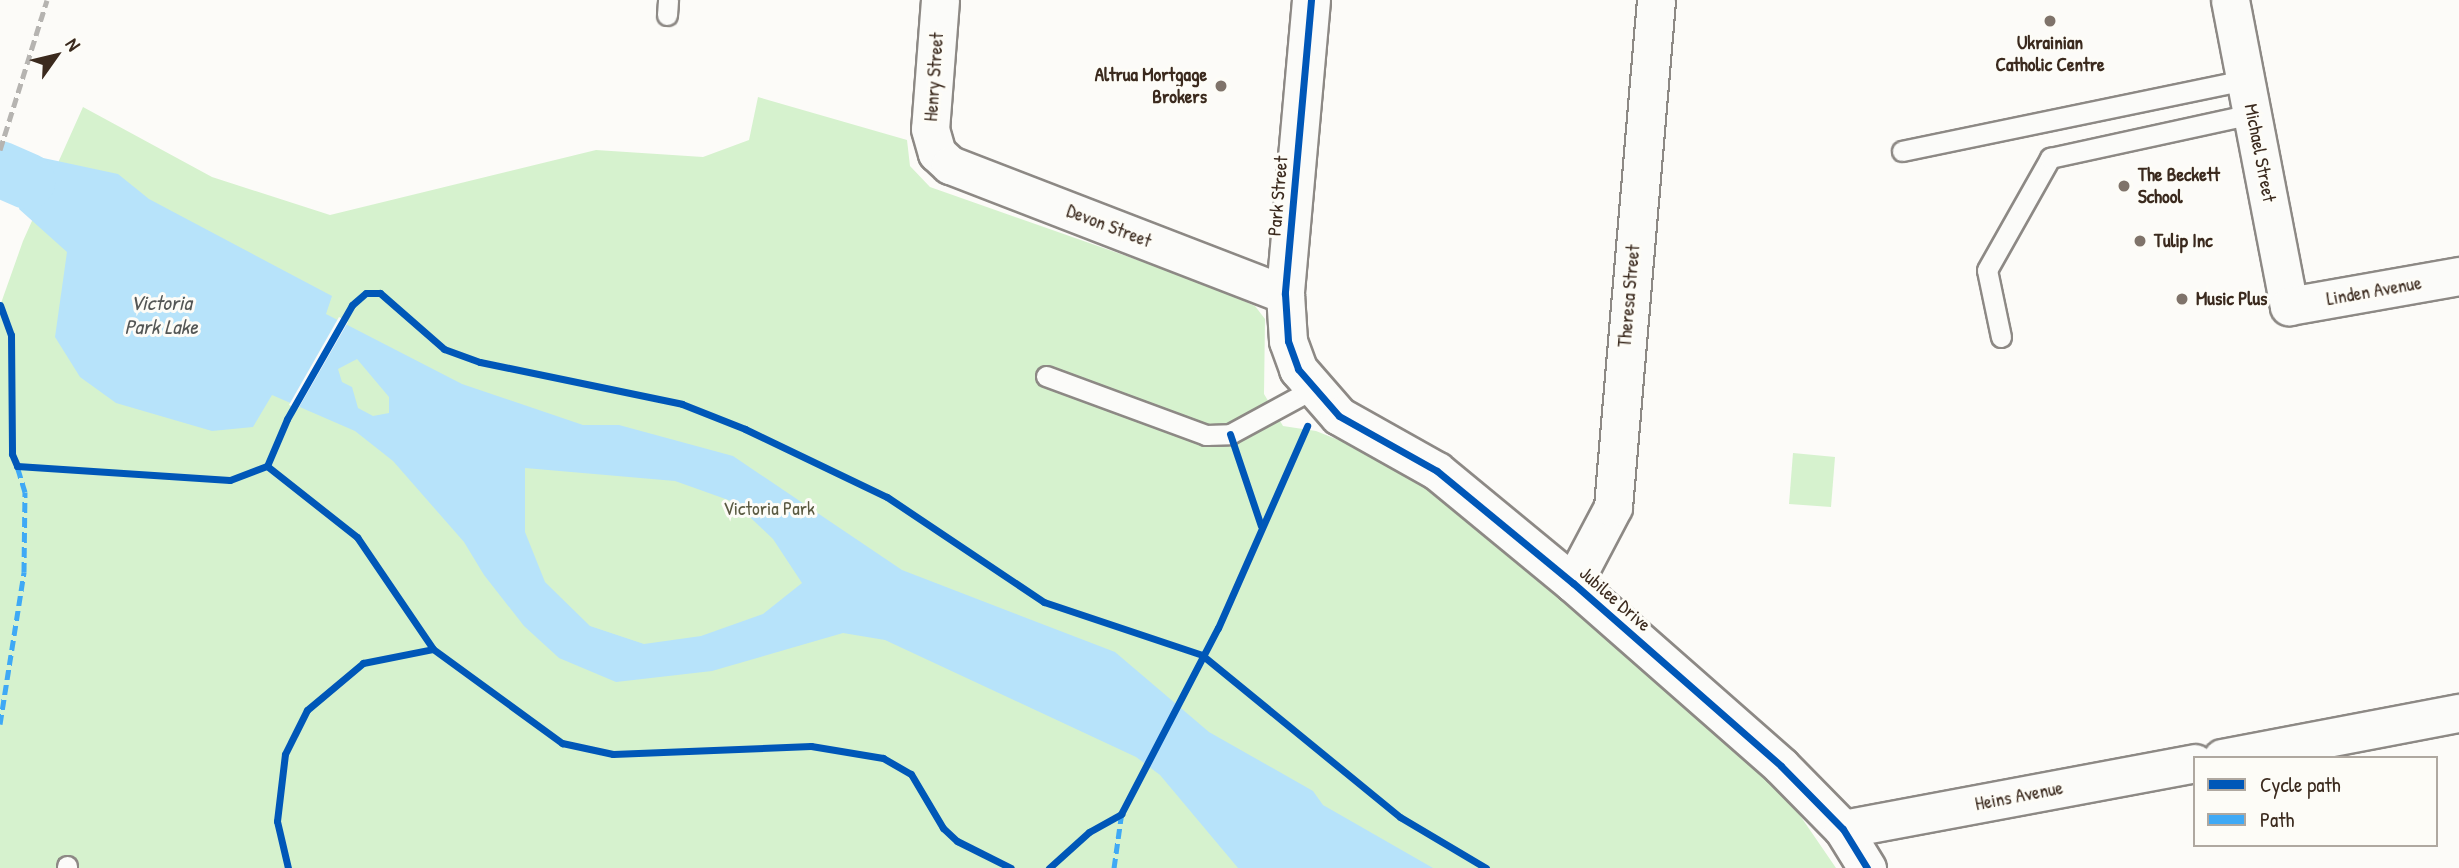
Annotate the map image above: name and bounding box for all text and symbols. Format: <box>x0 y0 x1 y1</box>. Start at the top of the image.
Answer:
marker: Ukrainian Catholic Centre <box>2042 13 2058 29</box>
north arrow <box>21 21 91 91</box>
street label: Henry Street <box>920 32 948 122</box>
place label: Ukrainian Catholic Centre <box>1995 32 2105 76</box>
text: N <box>60 33 87 56</box>
place label: Altrua Mortgage Brokers <box>1095 64 1207 108</box>
marker: Altrua Mortgage Brokers <box>1213 78 1229 94</box>
street label: Michael Street <box>2239 102 2281 204</box>
street label: Park Street <box>1263 155 1293 237</box>
place label: The Beckett School <box>2138 164 2220 208</box>
marker: The Beckett School <box>2116 178 2132 194</box>
street label: Devon Street <box>1063 199 1155 253</box>
place label: Tulip Inc <box>2154 230 2213 252</box>
marker: Tulip Inc <box>2132 233 2148 249</box>
street label: Theresa Street <box>1613 244 1645 348</box>
street label: Linden Avenue <box>2325 271 2423 311</box>
place label: Music Plus <box>2196 288 2267 310</box>
water label: Victoria Park Lake <box>124 290 198 340</box>
marker: Music Plus <box>2174 291 2190 307</box>
park label: Victoria Park <box>723 498 815 520</box>
street label: Jubilee Drive <box>1575 562 1655 636</box>
legend <box>2193 756 2438 847</box>
text: Cycle path <box>2260 770 2341 799</box>
street label: Heins Avenue <box>1973 776 2065 816</box>
text: Path <box>2260 805 2294 834</box>

